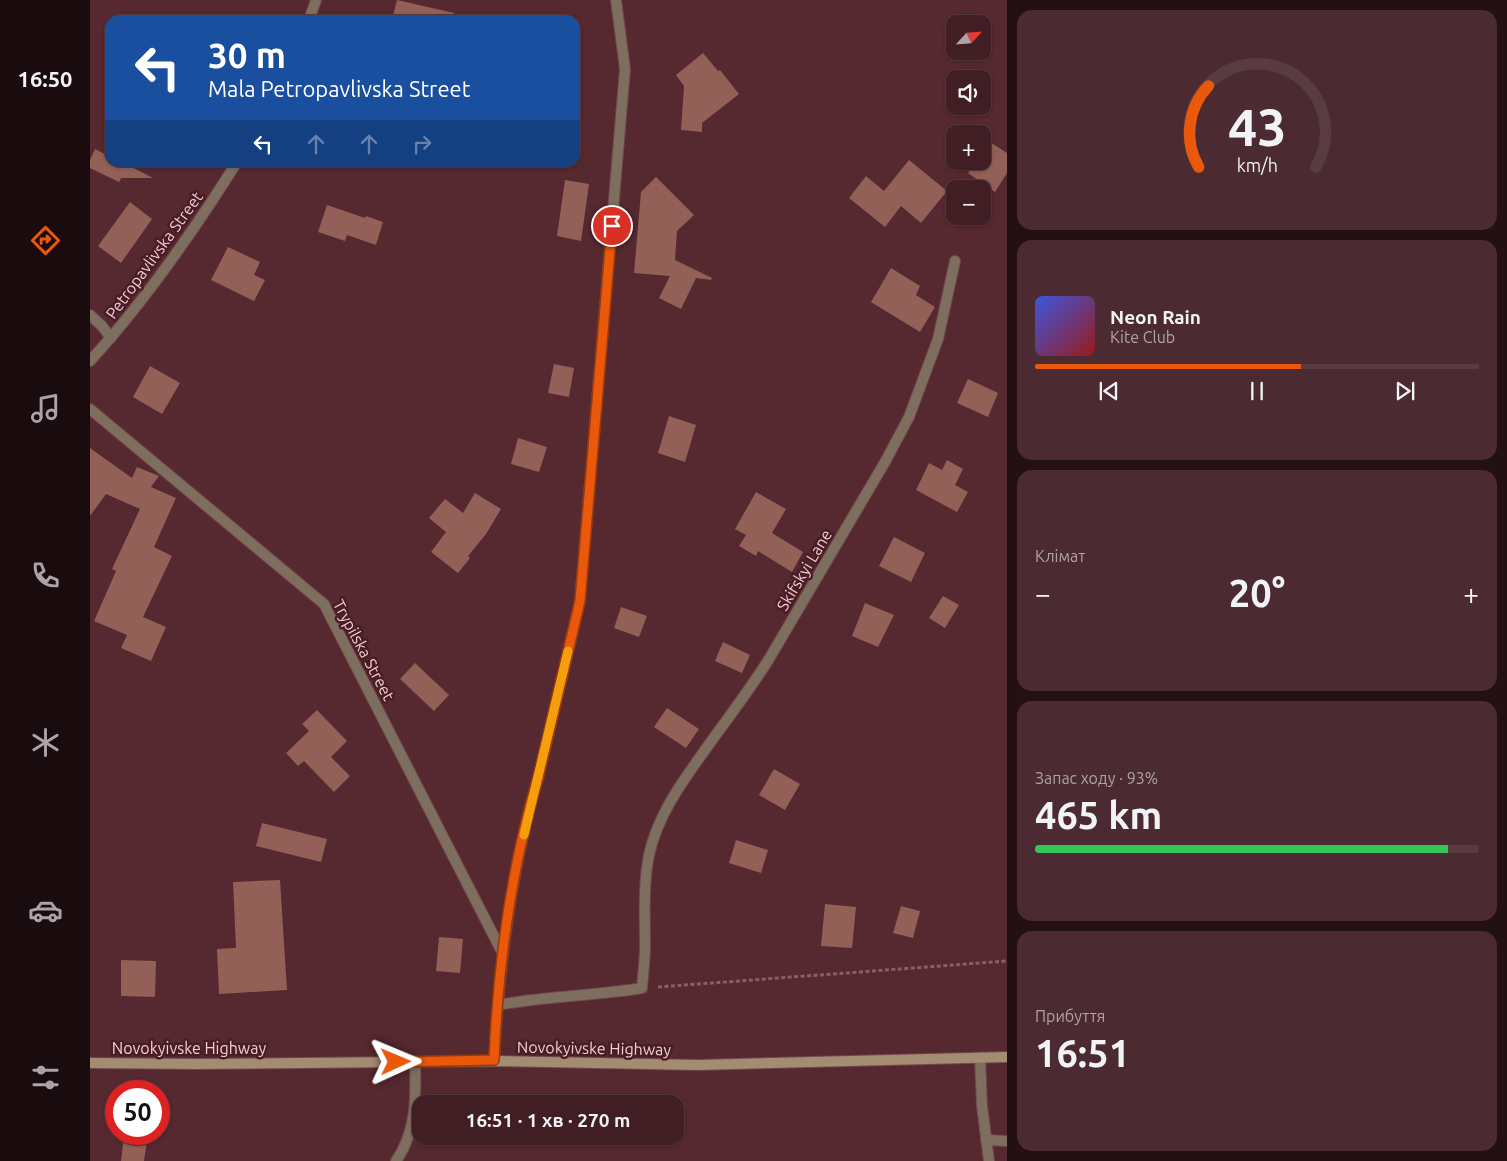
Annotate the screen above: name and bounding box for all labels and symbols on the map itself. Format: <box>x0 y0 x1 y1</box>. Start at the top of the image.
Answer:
north arrow <box>946 15 991 60</box>
street label: Petropavlivska Street <box>102 187 207 322</box>
pin <box>591 205 633 247</box>
street label: Skifskyi Lane <box>773 526 835 614</box>
street label: Trypilska Street <box>330 597 398 704</box>
position arrow <box>369 1035 421 1087</box>
street label: Novokyivske Highway <box>517 1038 672 1058</box>
street label: Novokyivske Highway <box>112 1039 266 1057</box>
speed limit sign: 50 <box>105 1080 170 1145</box>

